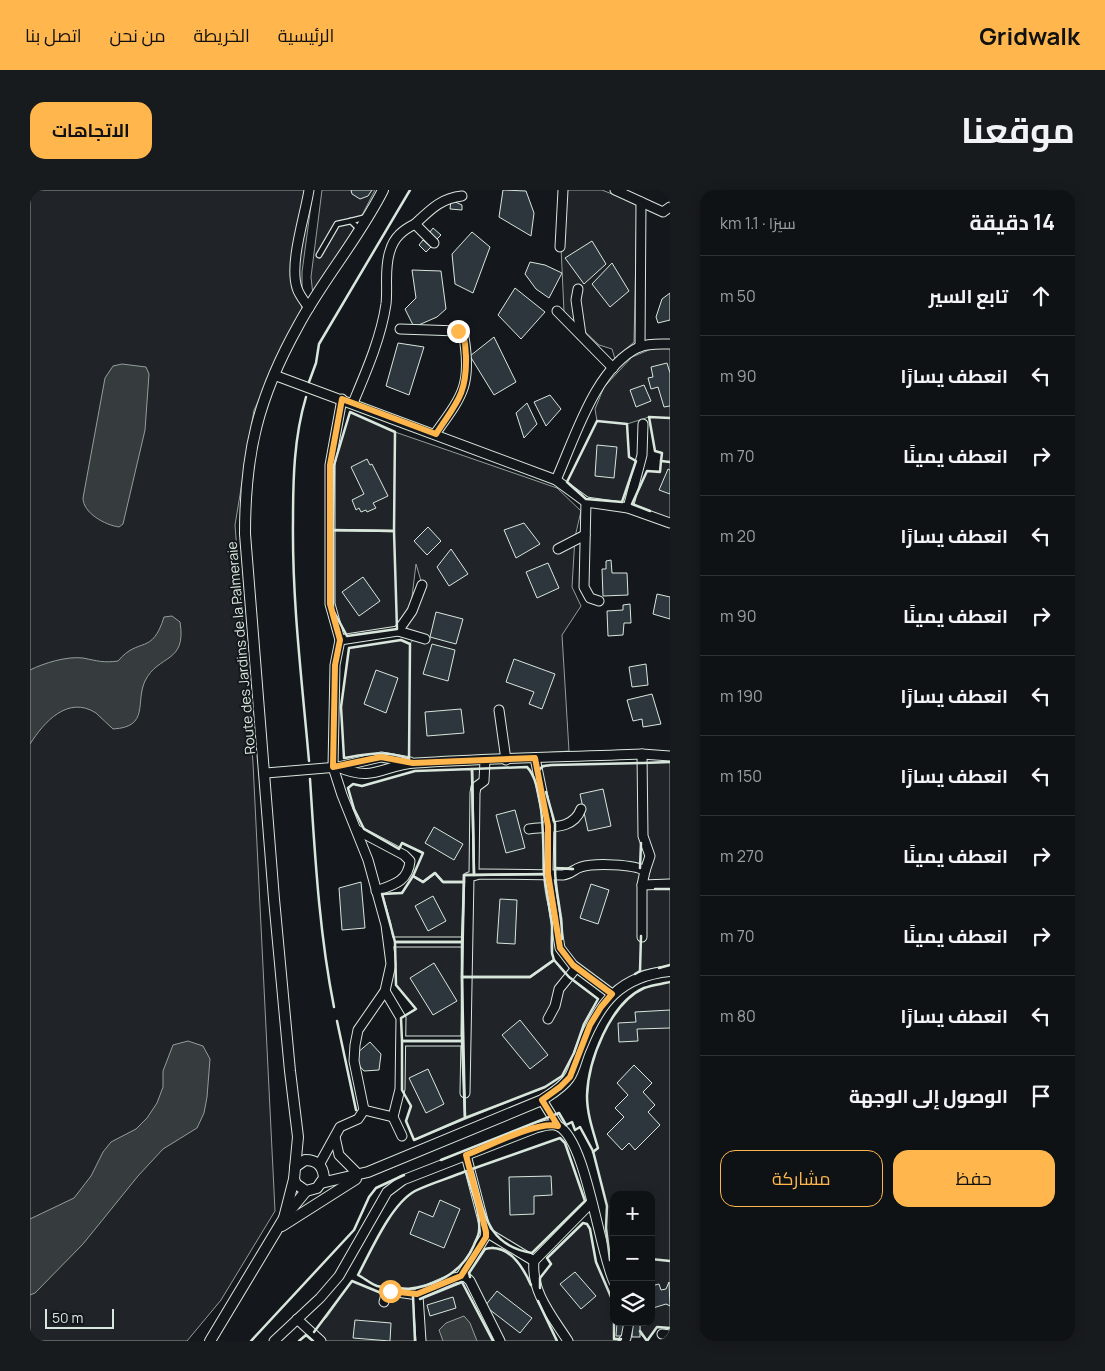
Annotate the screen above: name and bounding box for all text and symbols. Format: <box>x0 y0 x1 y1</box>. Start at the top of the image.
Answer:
text: Gridwalk <box>979 19 1080 52</box>
text: اتصل بنا <box>25 23 82 47</box>
text: من نحن <box>110 23 166 47</box>
text: الخريطة <box>194 23 250 47</box>
text: الرئيسية <box>278 23 334 47</box>
button: الاتجاهات <box>30 102 152 159</box>
text: موقعنا <box>961 106 1075 154</box>
text: 14 دقيقة <box>969 208 1055 236</box>
text: سيرًا · 1.1 km <box>720 212 796 234</box>
icon: ahead <box>1027 282 1055 310</box>
text: تابع السير <box>929 283 1008 309</box>
text: 50 m <box>720 285 756 307</box>
route end <box>447 320 470 343</box>
icon: left <box>1027 362 1055 390</box>
text: انعطف يسارًا <box>901 363 1008 389</box>
text: 90 m <box>720 365 756 387</box>
icon: right <box>1027 442 1055 470</box>
text: انعطف يمينًا <box>903 443 1008 469</box>
text: 70 m <box>720 445 755 467</box>
icon: left <box>1027 522 1055 550</box>
text: انعطف يسارًا <box>901 523 1008 549</box>
text: 20 m <box>720 525 756 547</box>
street label: Route des Jardins de la Palmeraie <box>222 541 259 755</box>
icon: right <box>1027 602 1055 630</box>
text: انعطف يمينًا <box>903 603 1008 629</box>
text: 90 m <box>720 605 756 627</box>
icon: left <box>1027 682 1055 710</box>
text: انعطف يسارًا <box>901 683 1008 709</box>
text: 190 m <box>720 685 763 707</box>
icon: left <box>1027 762 1055 790</box>
text: انعطف يسارًا <box>901 763 1008 789</box>
text: 150 m <box>720 765 762 787</box>
icon: right <box>1027 842 1055 870</box>
text: انعطف يمينًا <box>903 843 1008 869</box>
text: 270 m <box>720 845 764 867</box>
icon: right <box>1027 922 1055 950</box>
text: انعطف يمينًا <box>903 923 1008 949</box>
text: 70 m <box>720 925 755 947</box>
icon: left <box>1027 1002 1055 1030</box>
text: انعطف يسارًا <box>901 1003 1008 1029</box>
text: 80 m <box>720 1005 756 1027</box>
icon: arrive <box>1027 1082 1055 1110</box>
text: الوصول إلى الوجهة <box>849 1083 1008 1109</box>
button: مشاركة <box>720 1150 883 1207</box>
button: حفظ <box>893 1150 1055 1207</box>
map controls <box>610 1191 655 1326</box>
button: + <box>610 1191 655 1236</box>
button: − <box>610 1236 655 1281</box>
route start <box>379 1280 402 1303</box>
button: layers <box>610 1281 655 1326</box>
scale bar <box>45 1306 114 1329</box>
text: 50 m <box>52 1308 83 1327</box>

